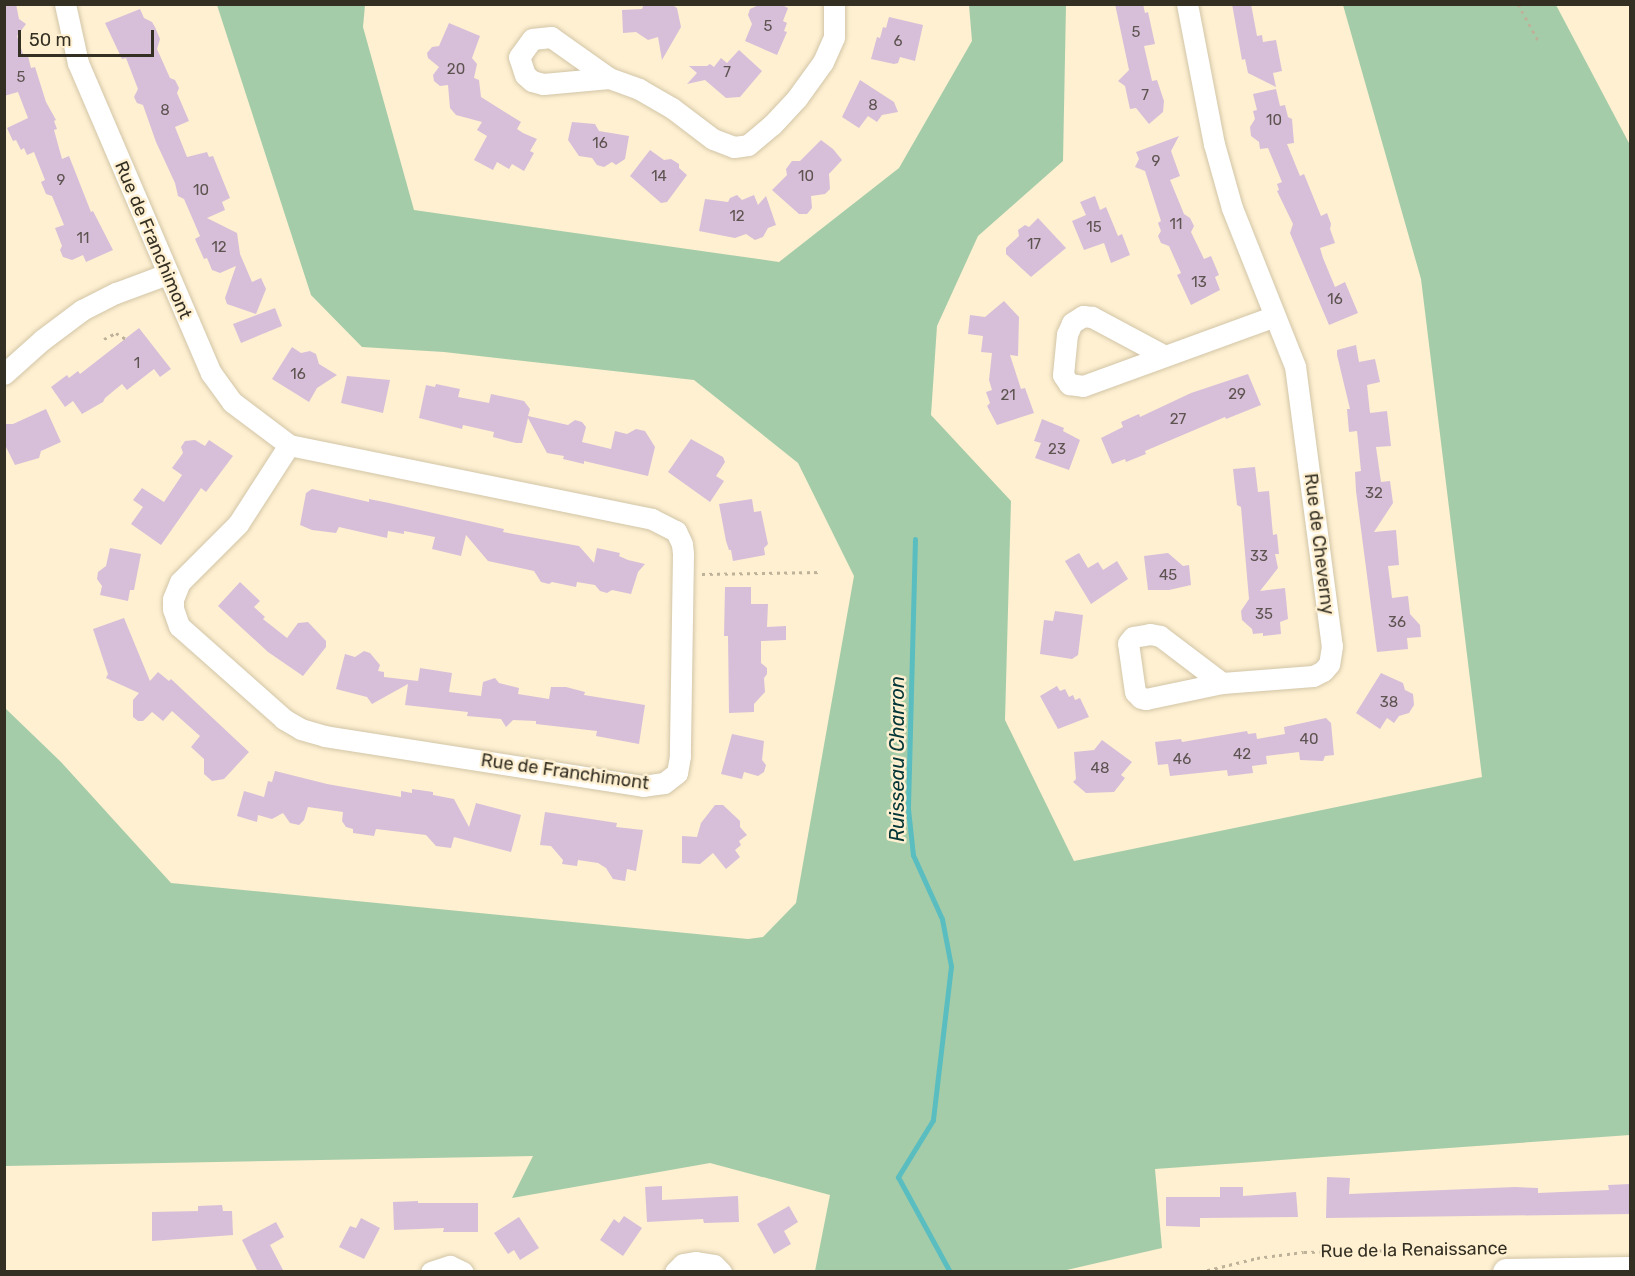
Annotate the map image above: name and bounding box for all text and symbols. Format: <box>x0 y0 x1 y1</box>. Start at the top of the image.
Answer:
scale bar <box>21 18 158 56</box>
house number: 5 <box>764 18 772 36</box>
house number: 5 <box>1132 24 1140 42</box>
text: 50 m <box>29 29 72 51</box>
house number: 6 <box>893 33 903 51</box>
house number: 20 <box>447 61 465 79</box>
house number: 7 <box>723 64 731 82</box>
house number: 5 <box>17 69 25 87</box>
house number: 7 <box>1141 87 1149 105</box>
house number: 8 <box>868 97 878 115</box>
house number: 8 <box>160 102 170 120</box>
house number: 10 <box>1266 112 1282 130</box>
house number: 16 <box>592 135 608 153</box>
house number: 9 <box>1152 153 1160 171</box>
street label: Rue de Franchimont <box>110 158 196 322</box>
house number: 14 <box>651 168 667 186</box>
house number: 10 <box>798 168 814 186</box>
house number: 9 <box>57 172 65 190</box>
house number: 10 <box>193 182 209 200</box>
house number: 12 <box>729 208 745 226</box>
house number: 11 <box>1170 216 1182 234</box>
house number: 15 <box>1086 219 1102 237</box>
house number: 11 <box>77 230 89 248</box>
house number: 17 <box>1027 236 1041 254</box>
house number: 12 <box>211 239 227 257</box>
house number: 13 <box>1191 274 1207 292</box>
house number: 16 <box>1327 291 1343 309</box>
house number: 1 <box>134 355 140 373</box>
house number: 16 <box>290 366 306 384</box>
house number: 29 <box>1228 386 1246 404</box>
house number: 21 <box>1000 387 1016 405</box>
house number: 27 <box>1170 411 1186 429</box>
house number: 23 <box>1048 441 1066 459</box>
street label: Rue de Cheverny <box>1300 472 1338 616</box>
house number: 32 <box>1365 485 1383 503</box>
house number: 33 <box>1250 548 1268 566</box>
house number: 45 <box>1159 567 1177 585</box>
house number: 35 <box>1255 606 1273 624</box>
house number: 36 <box>1388 614 1406 632</box>
water label: Ruisseau Charron <box>885 676 909 842</box>
house number: 38 <box>1380 694 1398 712</box>
house number: 40 <box>1300 731 1318 749</box>
house number: 42 <box>1233 746 1251 764</box>
street label: Rue de Franchimont <box>480 750 650 794</box>
house number: 46 <box>1173 751 1191 769</box>
house number: 48 <box>1091 760 1109 778</box>
street label: Rue de la Renaissance <box>1320 1238 1508 1262</box>

